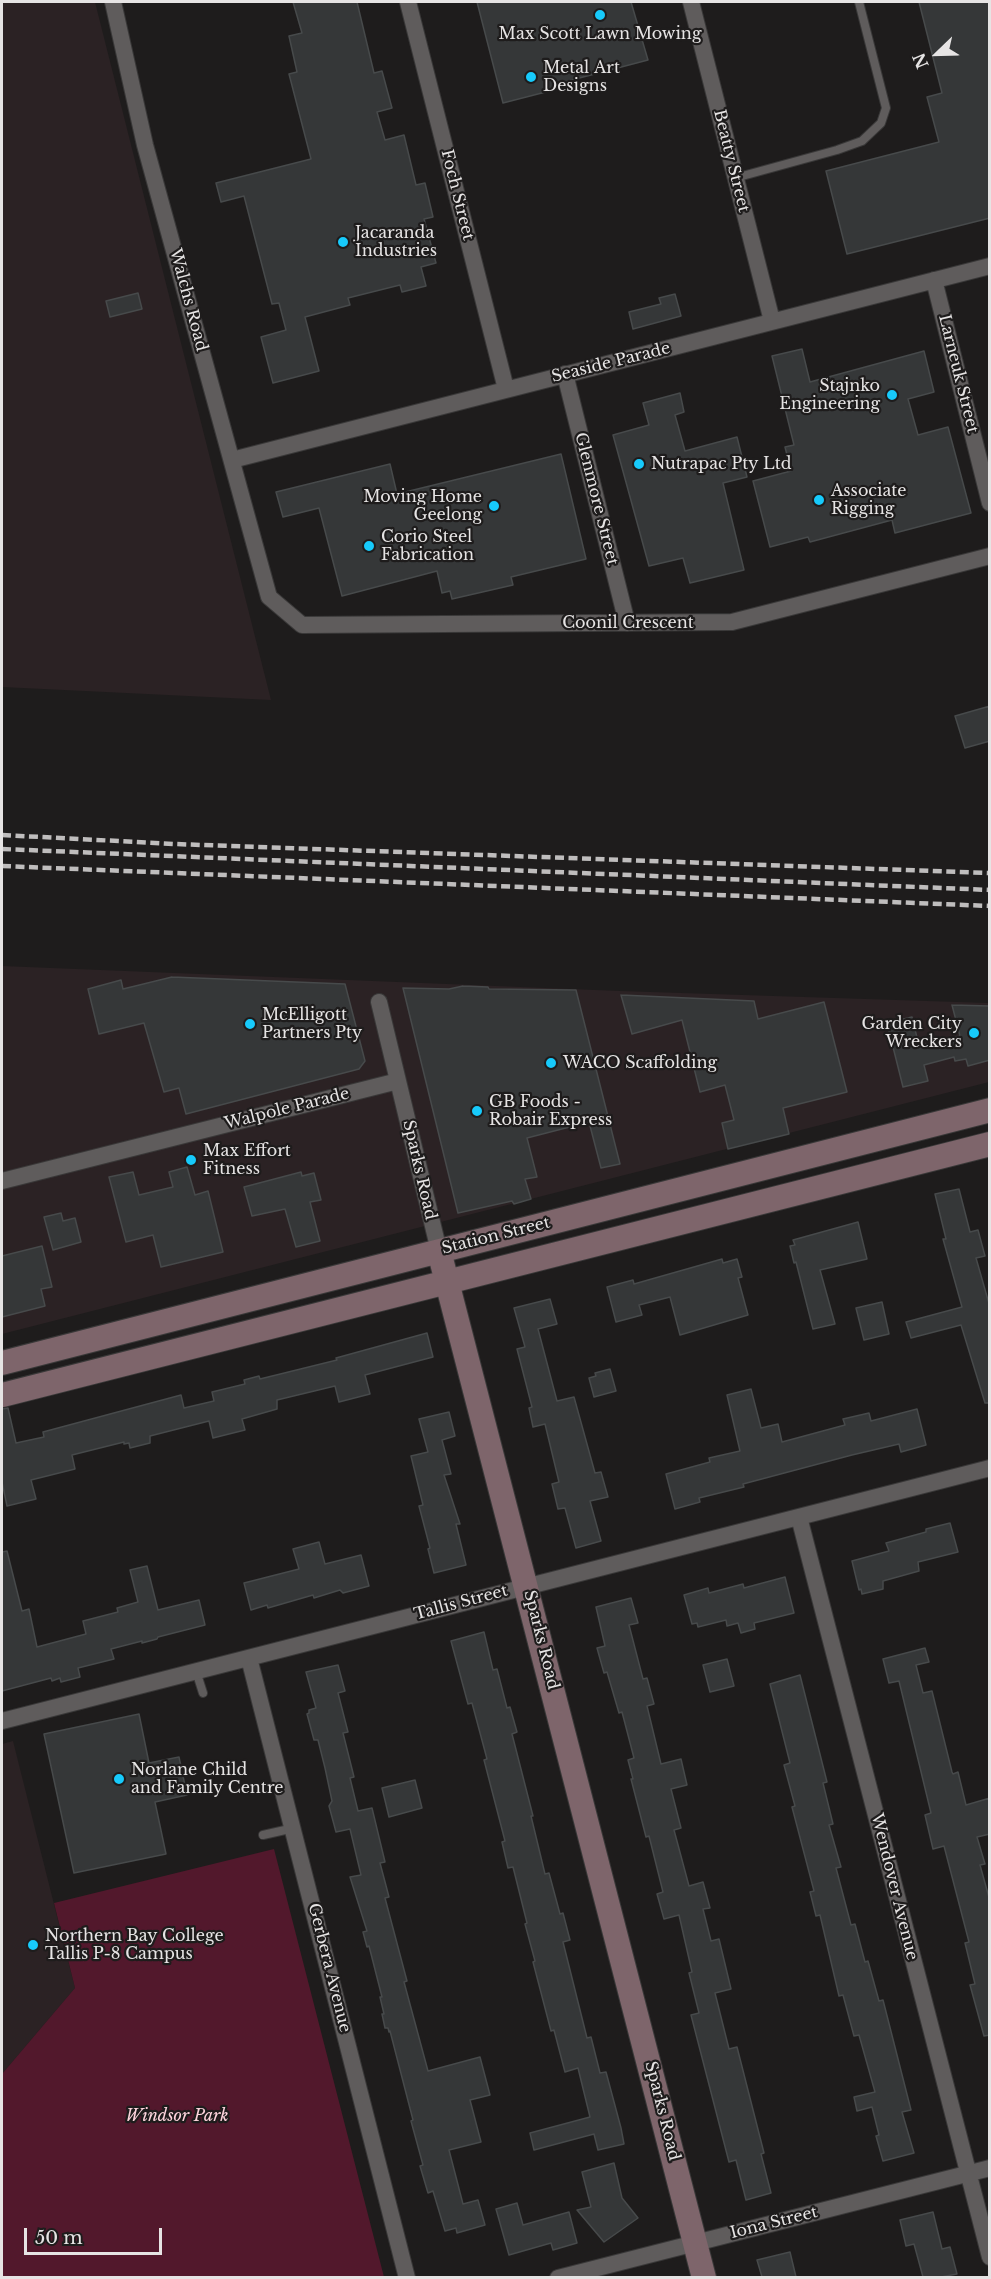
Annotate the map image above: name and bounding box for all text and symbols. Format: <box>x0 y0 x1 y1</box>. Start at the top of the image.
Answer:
marker: Max Scott Lawn Mowing <box>593 8 607 22</box>
place label: Max Scott Lawn Mowing <box>499 24 701 44</box>
north arrow <box>907 24 967 84</box>
text: N <box>908 50 933 72</box>
place label: Metal Art Designs <box>543 58 620 96</box>
marker: Metal Art Designs <box>524 70 538 84</box>
street label: Beatty Street <box>709 108 753 214</box>
street label: Foch Street <box>436 148 478 242</box>
place label: Jacaranda Industries <box>355 223 437 261</box>
marker: Jacaranda Industries <box>336 235 350 249</box>
street label: Walchs Road <box>165 247 211 353</box>
street label: Larneuk Street <box>934 313 982 435</box>
street label: Seaside Parade <box>550 339 672 387</box>
place label: Stajnko Engineering <box>779 376 880 414</box>
marker: Stajnko Engineering <box>885 388 899 402</box>
street label: Glenmore Street <box>570 431 622 567</box>
place label: Nutrapac Pty Ltd <box>651 454 792 474</box>
marker: Nutrapac Pty Ltd <box>632 457 646 471</box>
place label: Associate Rigging <box>831 481 906 519</box>
place label: Moving Home Geelong <box>363 487 482 525</box>
marker: Associate Rigging <box>812 493 826 507</box>
marker: Moving Home Geelong <box>487 499 501 513</box>
place label: Corio Steel Fabrication <box>381 527 474 565</box>
marker: Corio Steel Fabrication <box>362 539 376 553</box>
street label: Coonil Crescent <box>562 613 694 633</box>
place label: McElligott Partners Pty <box>262 1005 362 1043</box>
place label: Garden City Wreckers <box>862 1014 962 1052</box>
marker: McElligott Partners Pty <box>243 1017 257 1031</box>
marker: Garden City Wreckers <box>967 1026 981 1040</box>
place label: WACO Scaffolding <box>563 1053 717 1073</box>
marker: WACO Scaffolding <box>544 1056 558 1070</box>
street label: Walpole Parade <box>223 1084 351 1134</box>
place label: GB Foods - Robair Express <box>489 1092 612 1130</box>
marker: GB Foods - Robair Express <box>470 1104 484 1118</box>
street label: Sparks Road <box>398 1118 440 1222</box>
place label: Max Effort Fitness <box>203 1141 291 1179</box>
marker: Max Effort Fitness <box>184 1153 198 1167</box>
street label: Station Street <box>440 1213 552 1259</box>
street label: Tallis Street <box>412 1581 510 1625</box>
street label: Sparks Road <box>519 1588 563 1692</box>
place label: Norlane Child and Family Centre <box>131 1760 284 1798</box>
marker: Norlane Child and Family Centre <box>112 1772 126 1786</box>
street label: Wendover Avenue <box>866 1812 922 1962</box>
street label: Gerbera Avenue <box>304 1901 354 2035</box>
place label: Northern Bay College Tallis P-8 Campus <box>45 1926 224 1964</box>
marker: Northern Bay College Tallis P-8 Campus <box>26 1938 40 1952</box>
street label: Sparks Road <box>640 2059 684 2163</box>
park label: Windsor Park <box>125 2106 229 2126</box>
street label: Iona Street <box>728 2203 820 2243</box>
scale bar <box>27 2216 165 2254</box>
text: 50 m <box>35 2227 83 2249</box>

